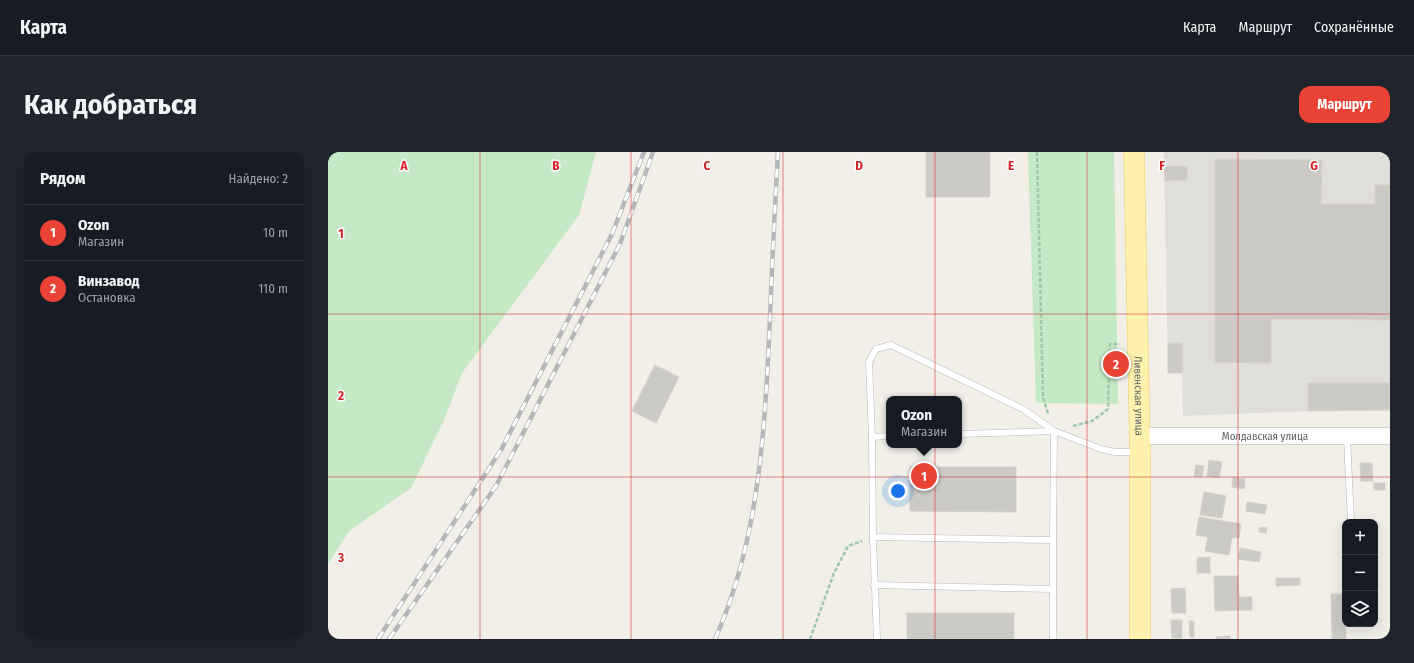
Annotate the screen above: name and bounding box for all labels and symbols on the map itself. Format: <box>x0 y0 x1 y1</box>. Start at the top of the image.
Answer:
text: A <box>399 158 408 173</box>
text: B <box>552 158 560 173</box>
text: C <box>704 158 711 173</box>
text: D <box>855 158 863 173</box>
text: E <box>1008 158 1014 173</box>
text: F <box>1159 158 1165 173</box>
text: G <box>1310 158 1318 173</box>
text: 1 <box>338 226 344 241</box>
pin: 2 <box>1103 349 1129 379</box>
street label: Ливенская улица <box>1132 356 1146 436</box>
text: 2 <box>337 388 344 403</box>
street label: Молдавская улица <box>1222 430 1308 443</box>
pin: 1 <box>911 461 937 491</box>
your location <box>888 481 908 501</box>
text: 3 <box>337 550 344 565</box>

